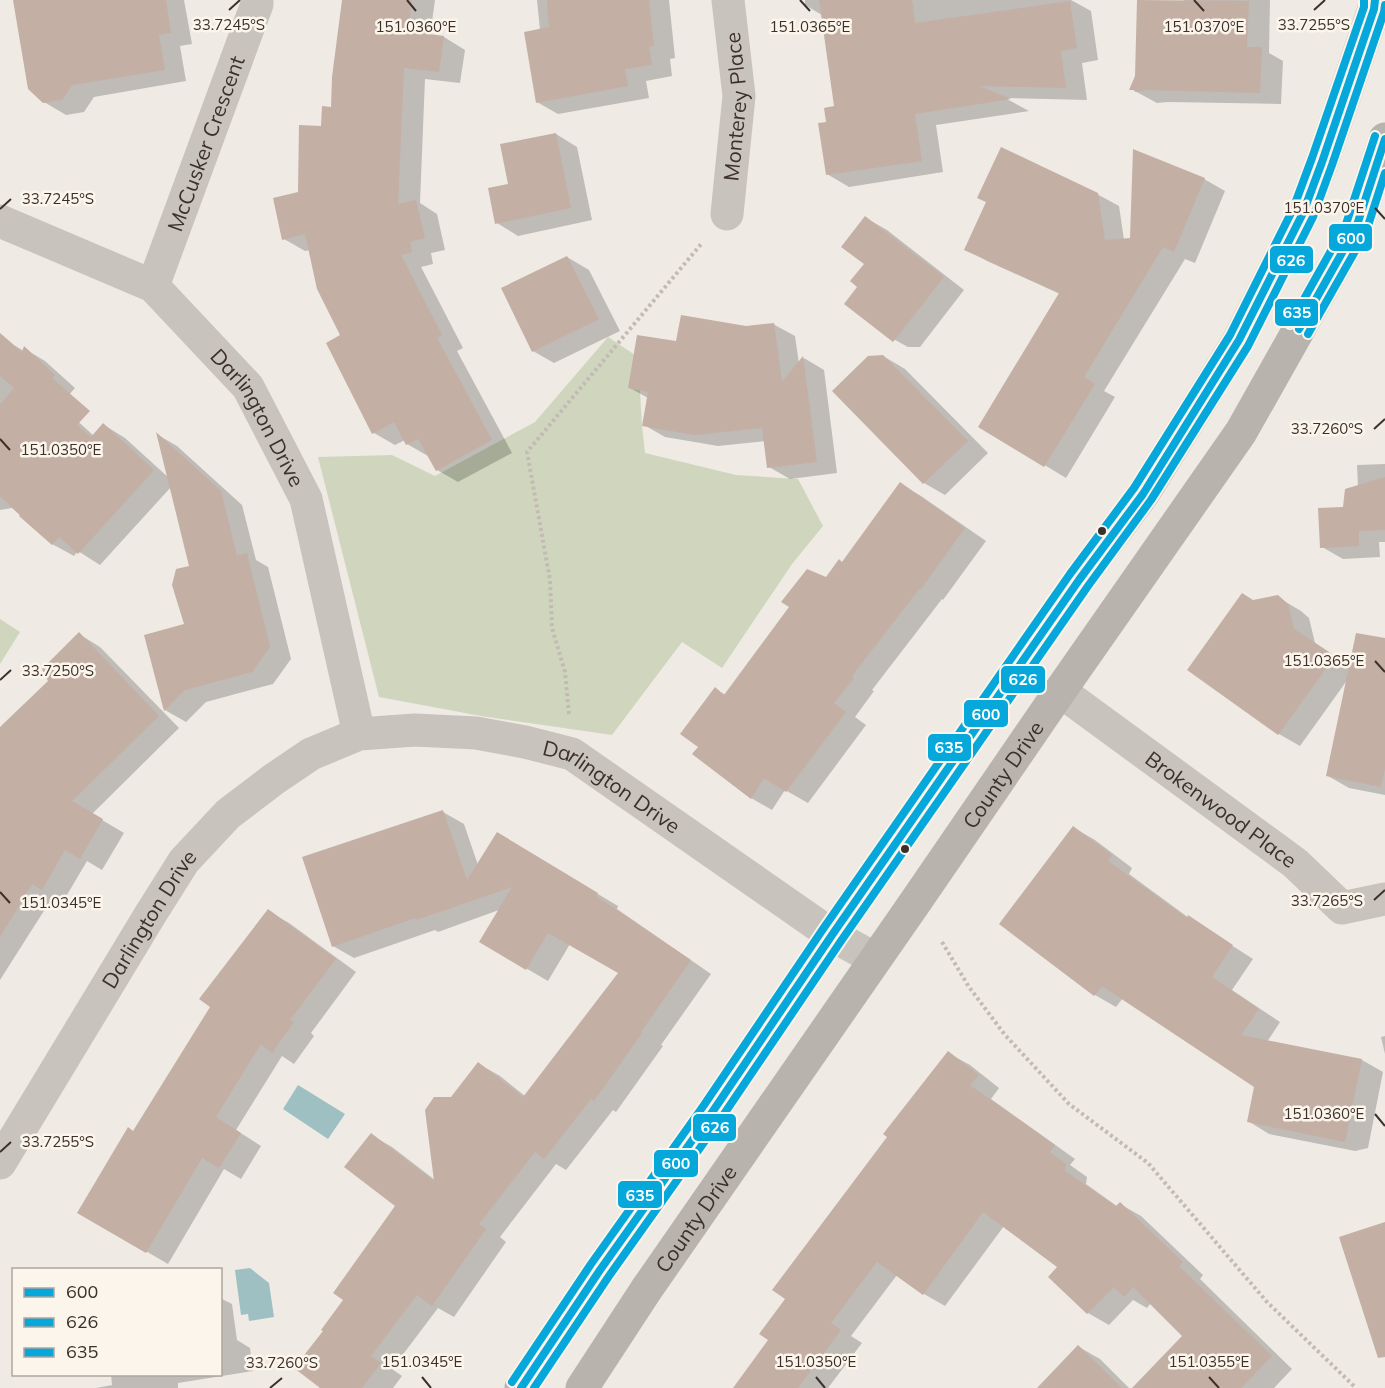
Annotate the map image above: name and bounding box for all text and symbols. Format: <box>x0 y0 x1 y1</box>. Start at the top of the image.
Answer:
text: 33.7245°S <box>193 15 265 34</box>
text: 33.7255°S <box>1278 15 1350 34</box>
text: 151.0360°E <box>376 17 457 36</box>
text: 151.0365°E <box>770 17 851 36</box>
text: 151.0370°E <box>1164 17 1245 36</box>
street label: Monterey Place <box>717 31 753 182</box>
street label: McCusker Crescent <box>161 52 250 235</box>
text: 33.7245°S <box>22 189 94 208</box>
text: 151.0370°E <box>1284 198 1365 217</box>
line badge: 600 <box>1328 223 1373 252</box>
text: 600 <box>1337 228 1365 248</box>
line badge: 626 <box>1269 245 1314 274</box>
text: 626 <box>1277 250 1306 270</box>
line badge: 635 <box>1274 298 1319 327</box>
text: 635 <box>1283 302 1312 322</box>
street label: Darlington Drive <box>205 343 310 491</box>
text: 33.7260°S <box>1291 419 1363 438</box>
text: 151.0350°E <box>21 440 102 459</box>
unlabelled marker <box>1096 525 1108 537</box>
text: 151.0365°E <box>1284 651 1365 670</box>
text: 33.7250°S <box>22 661 94 680</box>
line badge: 626 <box>1000 665 1046 694</box>
text: 626 <box>1009 669 1038 689</box>
line badge: 600 <box>963 699 1009 728</box>
text: 600 <box>972 704 1000 724</box>
street label: County Drive <box>957 716 1049 833</box>
line badge: 635 <box>927 733 972 762</box>
street label: Darlington Drive <box>540 734 686 839</box>
text: 635 <box>935 737 964 757</box>
street label: Brokenwood Place <box>1141 745 1302 873</box>
unlabelled marker <box>899 843 911 855</box>
street label: Darlington Drive <box>96 844 201 993</box>
text: 33.7265°S <box>1291 891 1363 910</box>
text: 151.0345°E <box>21 893 102 912</box>
text: 151.0360°E <box>1284 1104 1365 1123</box>
line badge: 626 <box>692 1113 737 1142</box>
text: 626 <box>701 1117 730 1137</box>
text: 33.7255°S <box>22 1132 94 1151</box>
line badge: 600 <box>653 1149 699 1178</box>
text: 600 <box>662 1153 690 1173</box>
street label: County Drive <box>649 1160 742 1277</box>
line badge: 635 <box>617 1180 663 1209</box>
text: 635 <box>626 1185 655 1205</box>
legend <box>12 1268 222 1376</box>
text: 600 <box>66 1280 98 1303</box>
text: 626 <box>66 1310 98 1333</box>
text: 635 <box>66 1340 99 1363</box>
text: 151.0345°E <box>382 1352 463 1371</box>
text: 151.0350°E <box>776 1352 857 1371</box>
text: 151.0355°E <box>1169 1352 1250 1371</box>
text: 33.7260°S <box>246 1353 318 1372</box>

